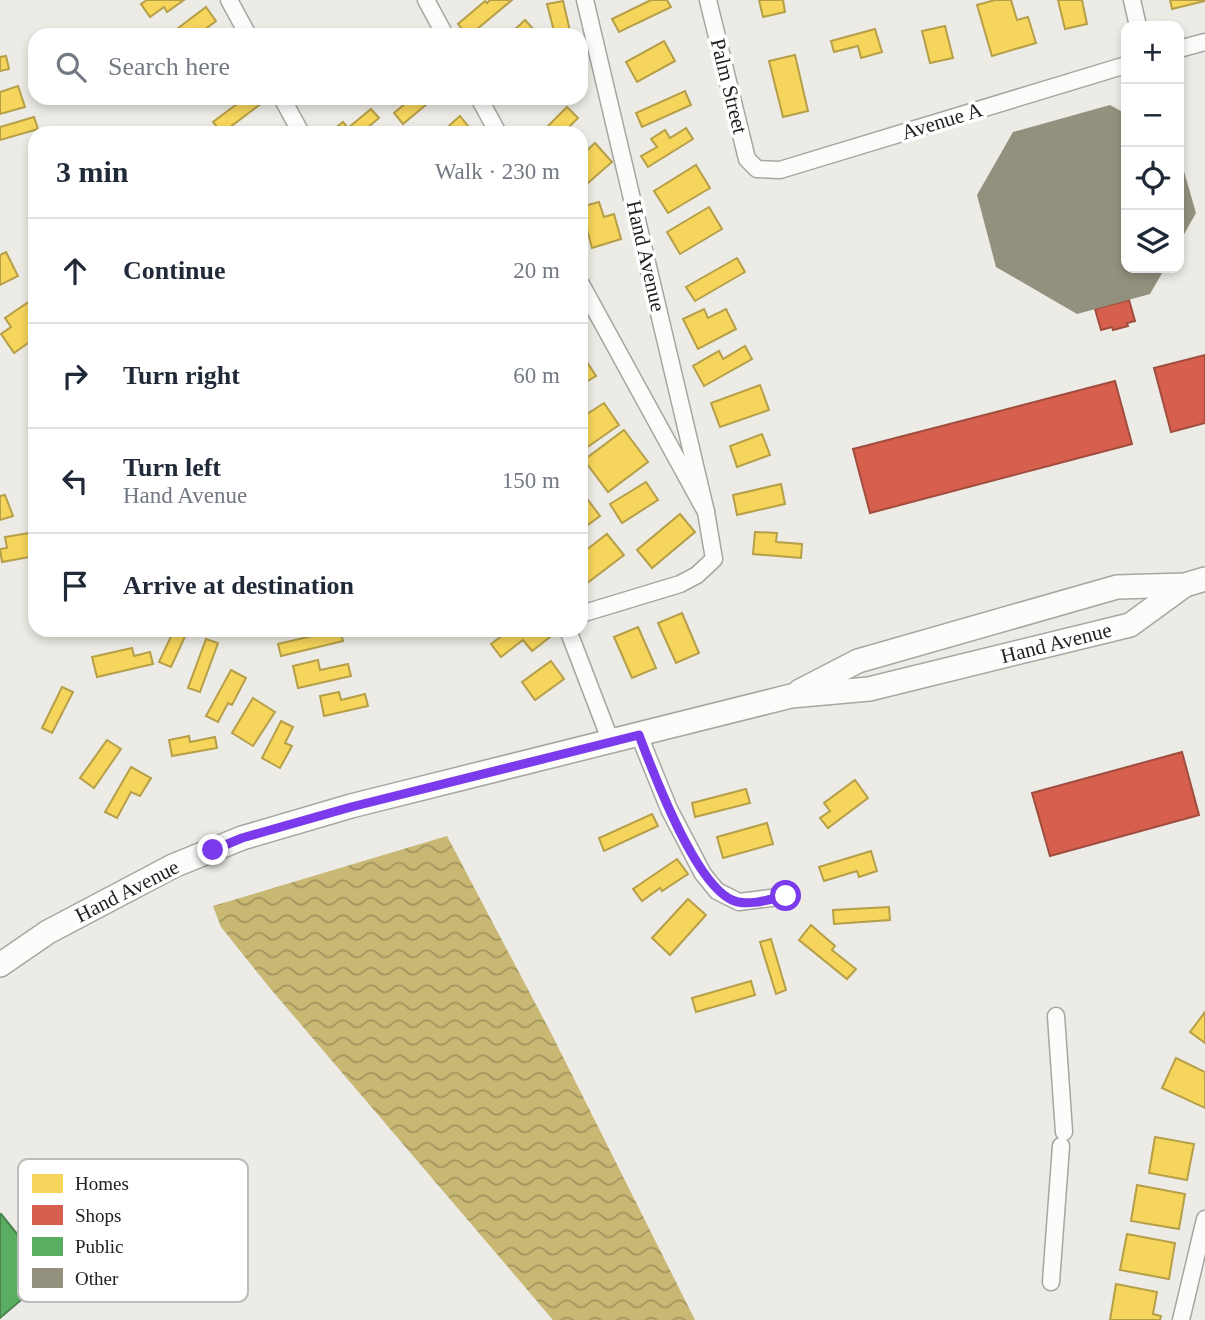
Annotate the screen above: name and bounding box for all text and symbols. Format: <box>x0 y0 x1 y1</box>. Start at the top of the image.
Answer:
map controls <box>1121 21 1184 273</box>
button: + <box>1121 21 1184 84</box>
search box <box>28 28 588 105</box>
street label: Palm Street <box>706 36 752 136</box>
icon: search <box>52 48 90 86</box>
text: Search here <box>108 52 230 81</box>
button: − <box>1121 84 1184 147</box>
street label: Avenue A <box>899 97 986 145</box>
button: locate <box>1121 147 1184 210</box>
text: 3 min <box>56 155 129 188</box>
text: Walk · 230 m <box>435 159 560 184</box>
street label: Hand Avenue <box>622 198 670 314</box>
button: layers <box>1121 210 1184 273</box>
icon: ahead <box>56 252 94 290</box>
text: Continue <box>123 256 226 285</box>
text: 20 m <box>513 258 560 283</box>
icon: right <box>56 357 94 395</box>
text: Turn right <box>123 361 240 390</box>
text: 60 m <box>513 363 560 388</box>
text: Turn left <box>123 453 221 482</box>
icon: left <box>56 462 94 500</box>
text: 150 m <box>502 468 560 493</box>
text: Hand Avenue <box>123 483 247 508</box>
icon: arrive <box>56 567 94 605</box>
text: Arrive at destination <box>123 571 354 600</box>
street label: Hand Avenue <box>998 618 1114 668</box>
route end <box>197 834 228 865</box>
street label: Hand Avenue <box>71 855 183 927</box>
route start <box>770 880 801 911</box>
legend <box>18 1159 248 1302</box>
text: Homes <box>75 1173 129 1194</box>
text: Shops <box>75 1205 121 1226</box>
text: Public <box>75 1236 124 1257</box>
text: Other <box>75 1268 119 1289</box>

